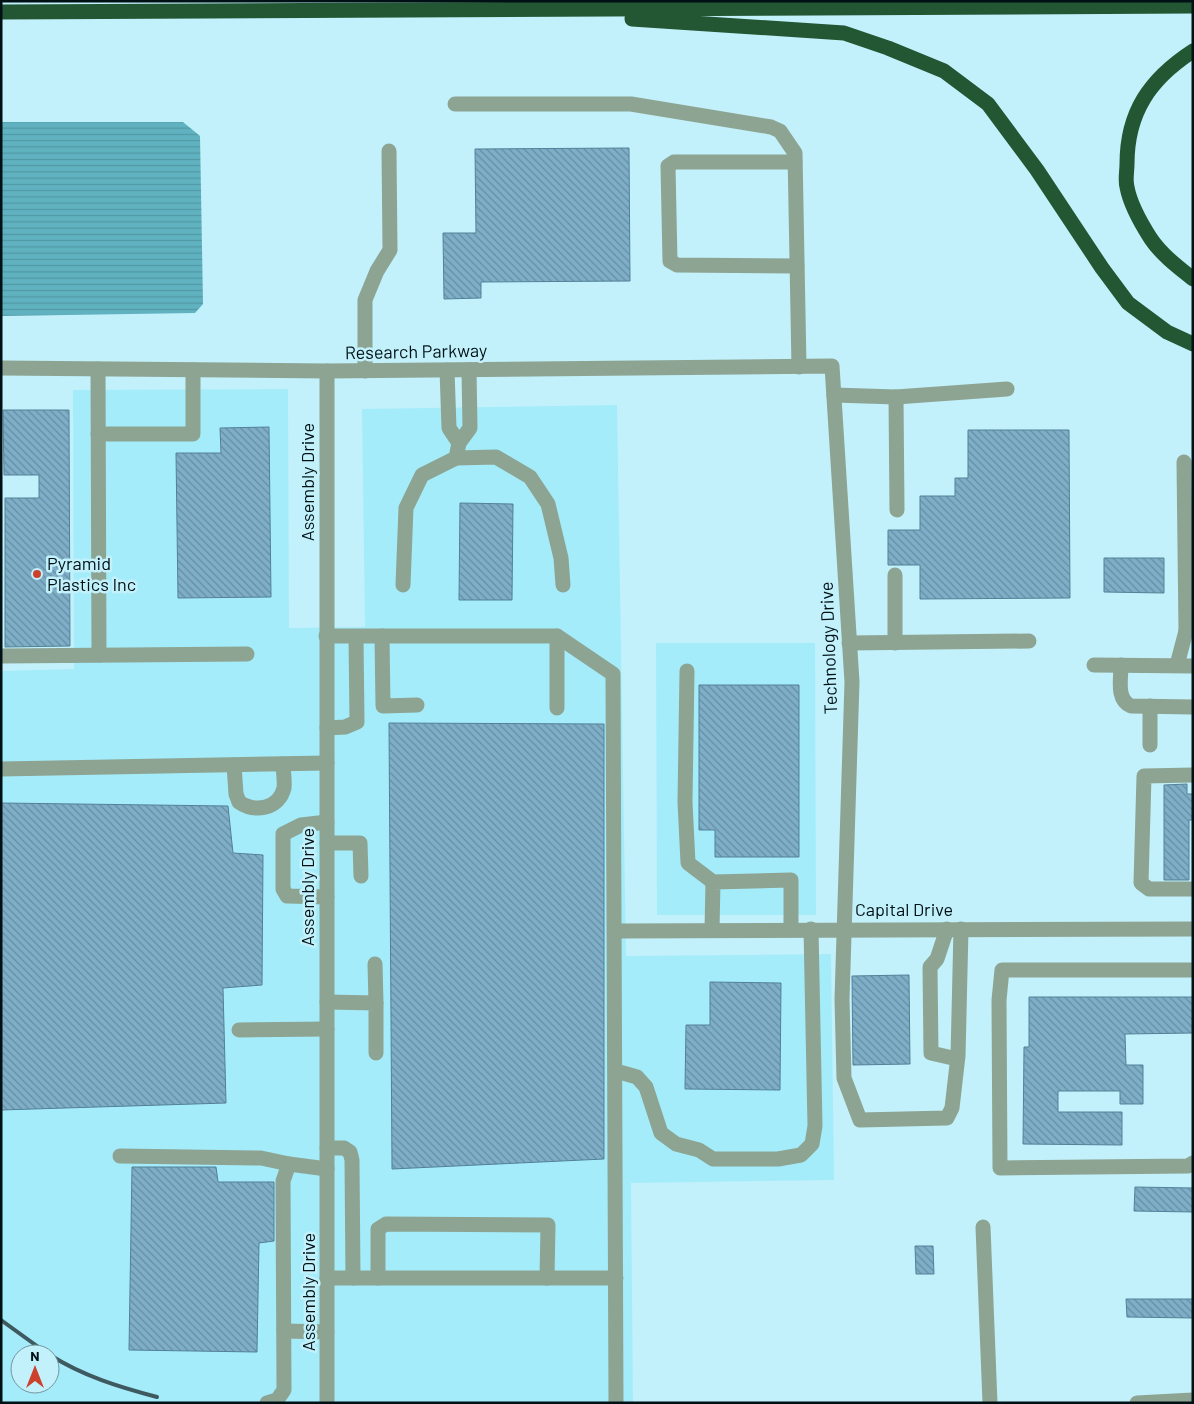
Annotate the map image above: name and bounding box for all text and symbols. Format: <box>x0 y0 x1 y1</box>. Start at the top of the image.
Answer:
street label: Research Parkway <box>345 339 487 363</box>
street label: Assembly Drive <box>296 423 318 541</box>
place label: Pyramid Plastics Inc <box>47 552 136 595</box>
marker: Pyramid Plastics Inc <box>31 568 43 580</box>
street label: Technology Drive <box>815 581 841 715</box>
street label: Assembly Drive <box>296 828 318 946</box>
street label: Capital Drive <box>855 898 953 920</box>
street label: Assembly Drive <box>297 1233 319 1351</box>
north arrow <box>10 1344 60 1394</box>
text: N <box>30 1347 40 1364</box>

